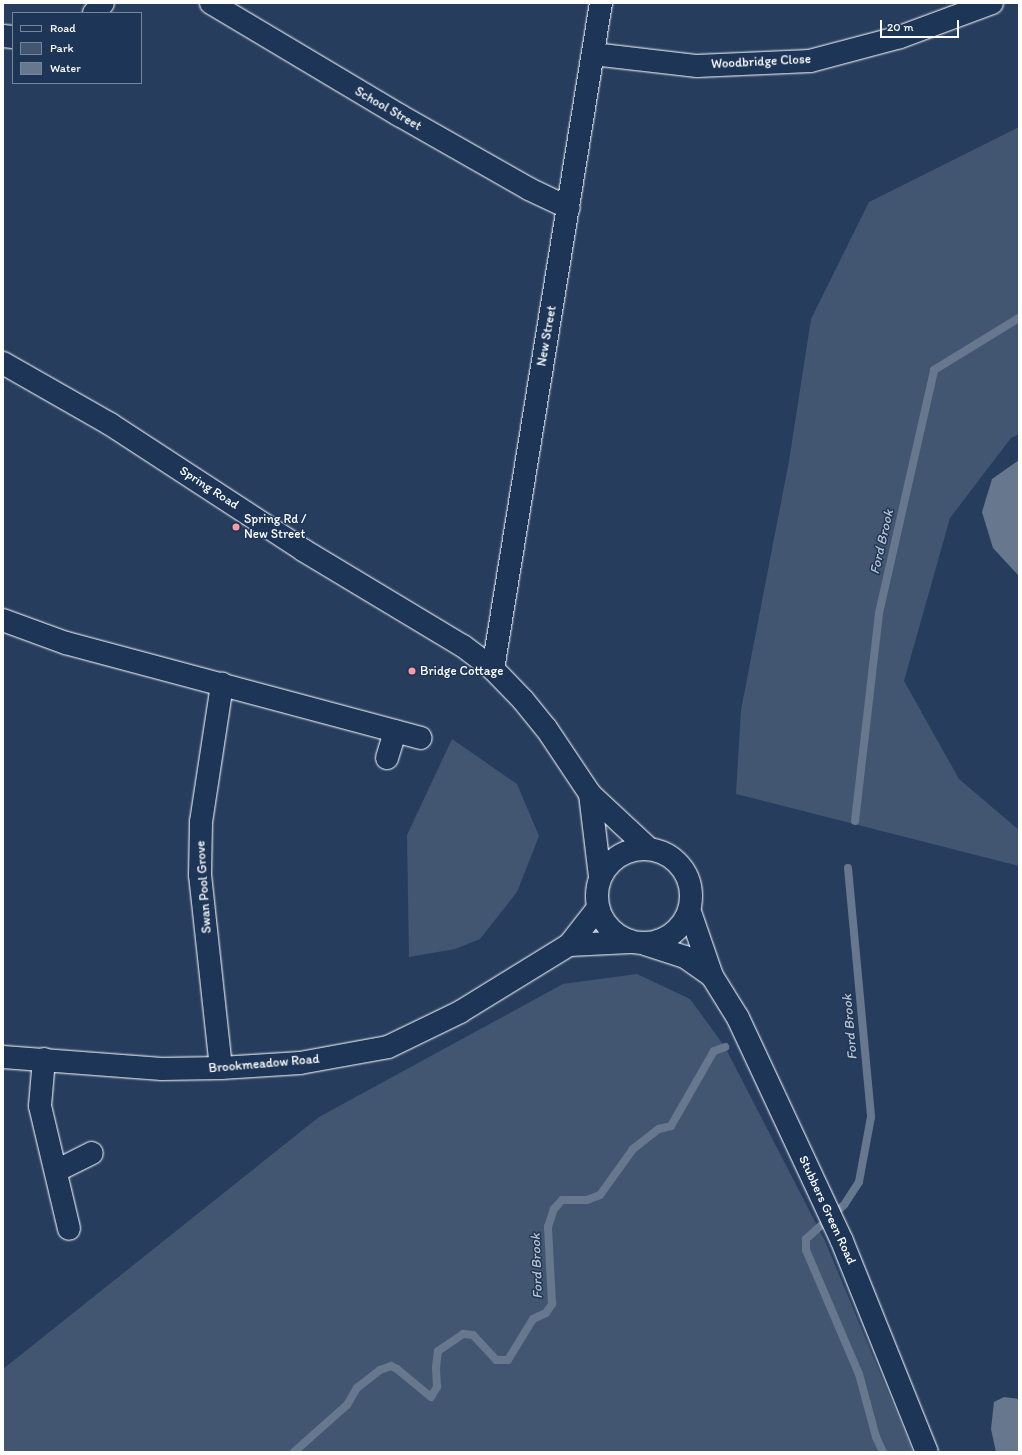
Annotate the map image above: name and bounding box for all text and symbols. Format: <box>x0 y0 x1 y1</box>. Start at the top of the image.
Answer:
legend <box>12 12 142 84</box>
scale bar <box>882 12 961 38</box>
text: 20 m <box>887 20 914 34</box>
text: Road <box>50 21 76 35</box>
text: Park <box>50 41 74 55</box>
street label: Woodbridge Close <box>711 52 811 72</box>
text: Water <box>50 61 81 75</box>
street label: School Street <box>352 84 424 134</box>
street label: New Street <box>534 305 560 367</box>
street label: Spring Road <box>176 463 242 513</box>
water label: Ford Brook <box>866 508 898 576</box>
place label: Spring Rd / New Street <box>244 512 307 543</box>
marker: Spring Rd / New Street <box>231 522 241 532</box>
place label: Bridge Cottage <box>420 663 503 679</box>
marker: Bridge Cottage <box>407 666 417 676</box>
street label: Swan Pool Grove <box>193 840 215 934</box>
water label: Ford Brook <box>839 993 861 1061</box>
street label: Brookmeadow Road <box>208 1051 320 1077</box>
street label: Stubbers Green Road <box>795 1154 859 1266</box>
water label: Ford Brook <box>527 1233 547 1299</box>

